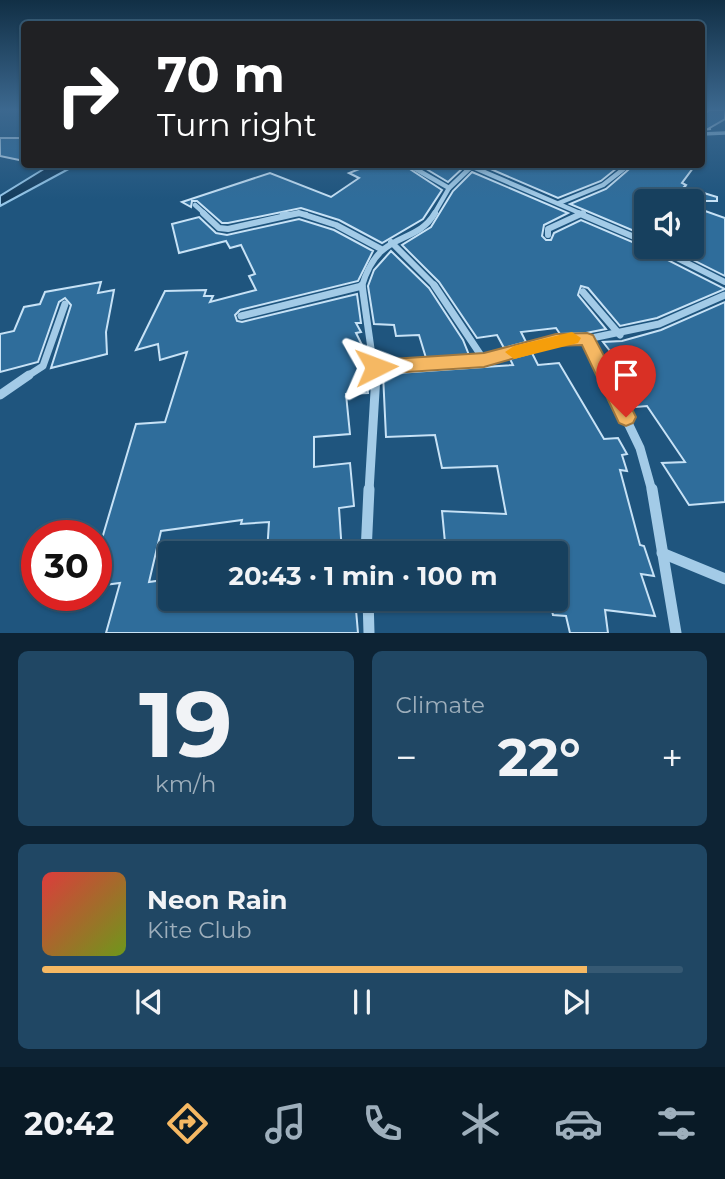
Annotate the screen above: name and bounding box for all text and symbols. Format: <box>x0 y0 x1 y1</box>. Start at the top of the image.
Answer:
text: 70 m <box>157 45 285 104</box>
icon: right <box>42 49 133 140</box>
text: Turn right <box>157 105 317 144</box>
map controls <box>634 189 704 259</box>
button: sound <box>634 189 704 259</box>
position arrow <box>339 330 413 404</box>
pin <box>596 345 656 417</box>
icon: arrive <box>607 356 645 394</box>
speed limit sign: 30 <box>21 520 112 611</box>
text: 20:43 · 1 min · 100 m <box>229 560 497 592</box>
text: 19 <box>139 669 233 780</box>
text: Climate <box>396 691 485 719</box>
text: 22° <box>498 726 581 789</box>
text: − <box>396 734 417 781</box>
text: + <box>661 734 683 781</box>
text: km/h <box>155 770 216 798</box>
text: Neon Rain <box>147 884 288 916</box>
text: Kite Club <box>147 916 252 944</box>
icon: previous <box>130 983 168 1021</box>
icon: pause <box>343 983 381 1021</box>
icon: next <box>557 983 595 1021</box>
icon: directions <box>163 1099 212 1148</box>
icon: music <box>261 1099 310 1148</box>
icon: phone <box>358 1099 407 1148</box>
icon: climate <box>456 1099 505 1148</box>
icon: car <box>554 1099 603 1148</box>
icon: filters <box>652 1099 701 1148</box>
text: 20:42 <box>24 1104 114 1143</box>

